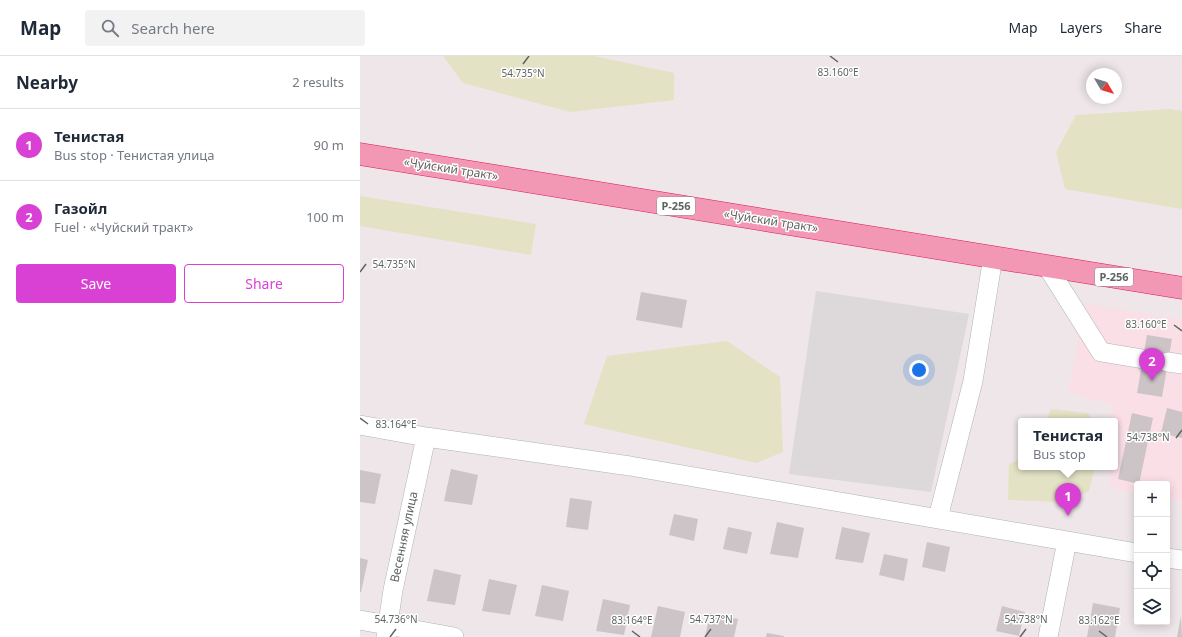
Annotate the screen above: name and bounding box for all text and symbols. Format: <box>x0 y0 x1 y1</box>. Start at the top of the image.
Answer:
search box <box>85 10 365 46</box>
text: Map <box>20 15 61 41</box>
icon: search <box>99 17 121 39</box>
text: Search here <box>131 18 215 38</box>
text: Map <box>1009 18 1038 37</box>
text: Layers <box>1060 18 1102 37</box>
text: Share <box>1124 18 1162 37</box>
text: 83.160°E <box>817 65 859 79</box>
text: 54.735°N <box>501 66 545 80</box>
north arrow <box>1086 68 1122 104</box>
text: Nearby <box>16 71 78 94</box>
text: 2 results <box>292 73 344 91</box>
text: Тенистая <box>54 126 124 146</box>
text: 1 <box>25 136 33 154</box>
text: 90 m <box>314 136 344 154</box>
text: Bus stop · Тенистая улица <box>54 146 214 164</box>
street label: «Чуйский тракт» <box>403 153 500 184</box>
road number: Р-256 <box>657 197 695 215</box>
text: Газойл <box>54 198 107 218</box>
street label: «Чуйский тракт» <box>723 205 820 236</box>
text: 2 <box>25 208 33 226</box>
text: 100 m <box>306 208 344 226</box>
text: Fuel · «Чуйский тракт» <box>54 218 193 236</box>
text: 54.735°N <box>372 257 416 271</box>
button: Save <box>16 264 176 303</box>
button: Share <box>184 264 344 303</box>
road number: Р-256 <box>1095 268 1133 286</box>
text: 83.160°E <box>1125 317 1167 331</box>
pin: 2 <box>1139 348 1165 381</box>
your location <box>909 360 929 380</box>
text: 83.164°E <box>375 417 417 431</box>
popup <box>1018 418 1118 470</box>
text: Тенистая <box>1033 425 1103 445</box>
text: 54.738°N <box>1126 430 1170 444</box>
text: Bus stop <box>1033 445 1086 463</box>
map controls <box>1134 481 1170 625</box>
button: + <box>1134 481 1170 517</box>
pin: 1 <box>1055 483 1081 516</box>
street label: Весенняя улица <box>386 490 421 584</box>
button: − <box>1134 517 1170 553</box>
button: locate <box>1134 553 1170 589</box>
button: layers <box>1134 589 1170 625</box>
text: 54.736°N <box>374 612 418 626</box>
text: 54.737°N <box>689 612 733 626</box>
text: 54.738°N <box>1004 612 1048 626</box>
text: 83.164°E <box>611 613 653 627</box>
text: 83.162°E <box>1078 613 1120 627</box>

